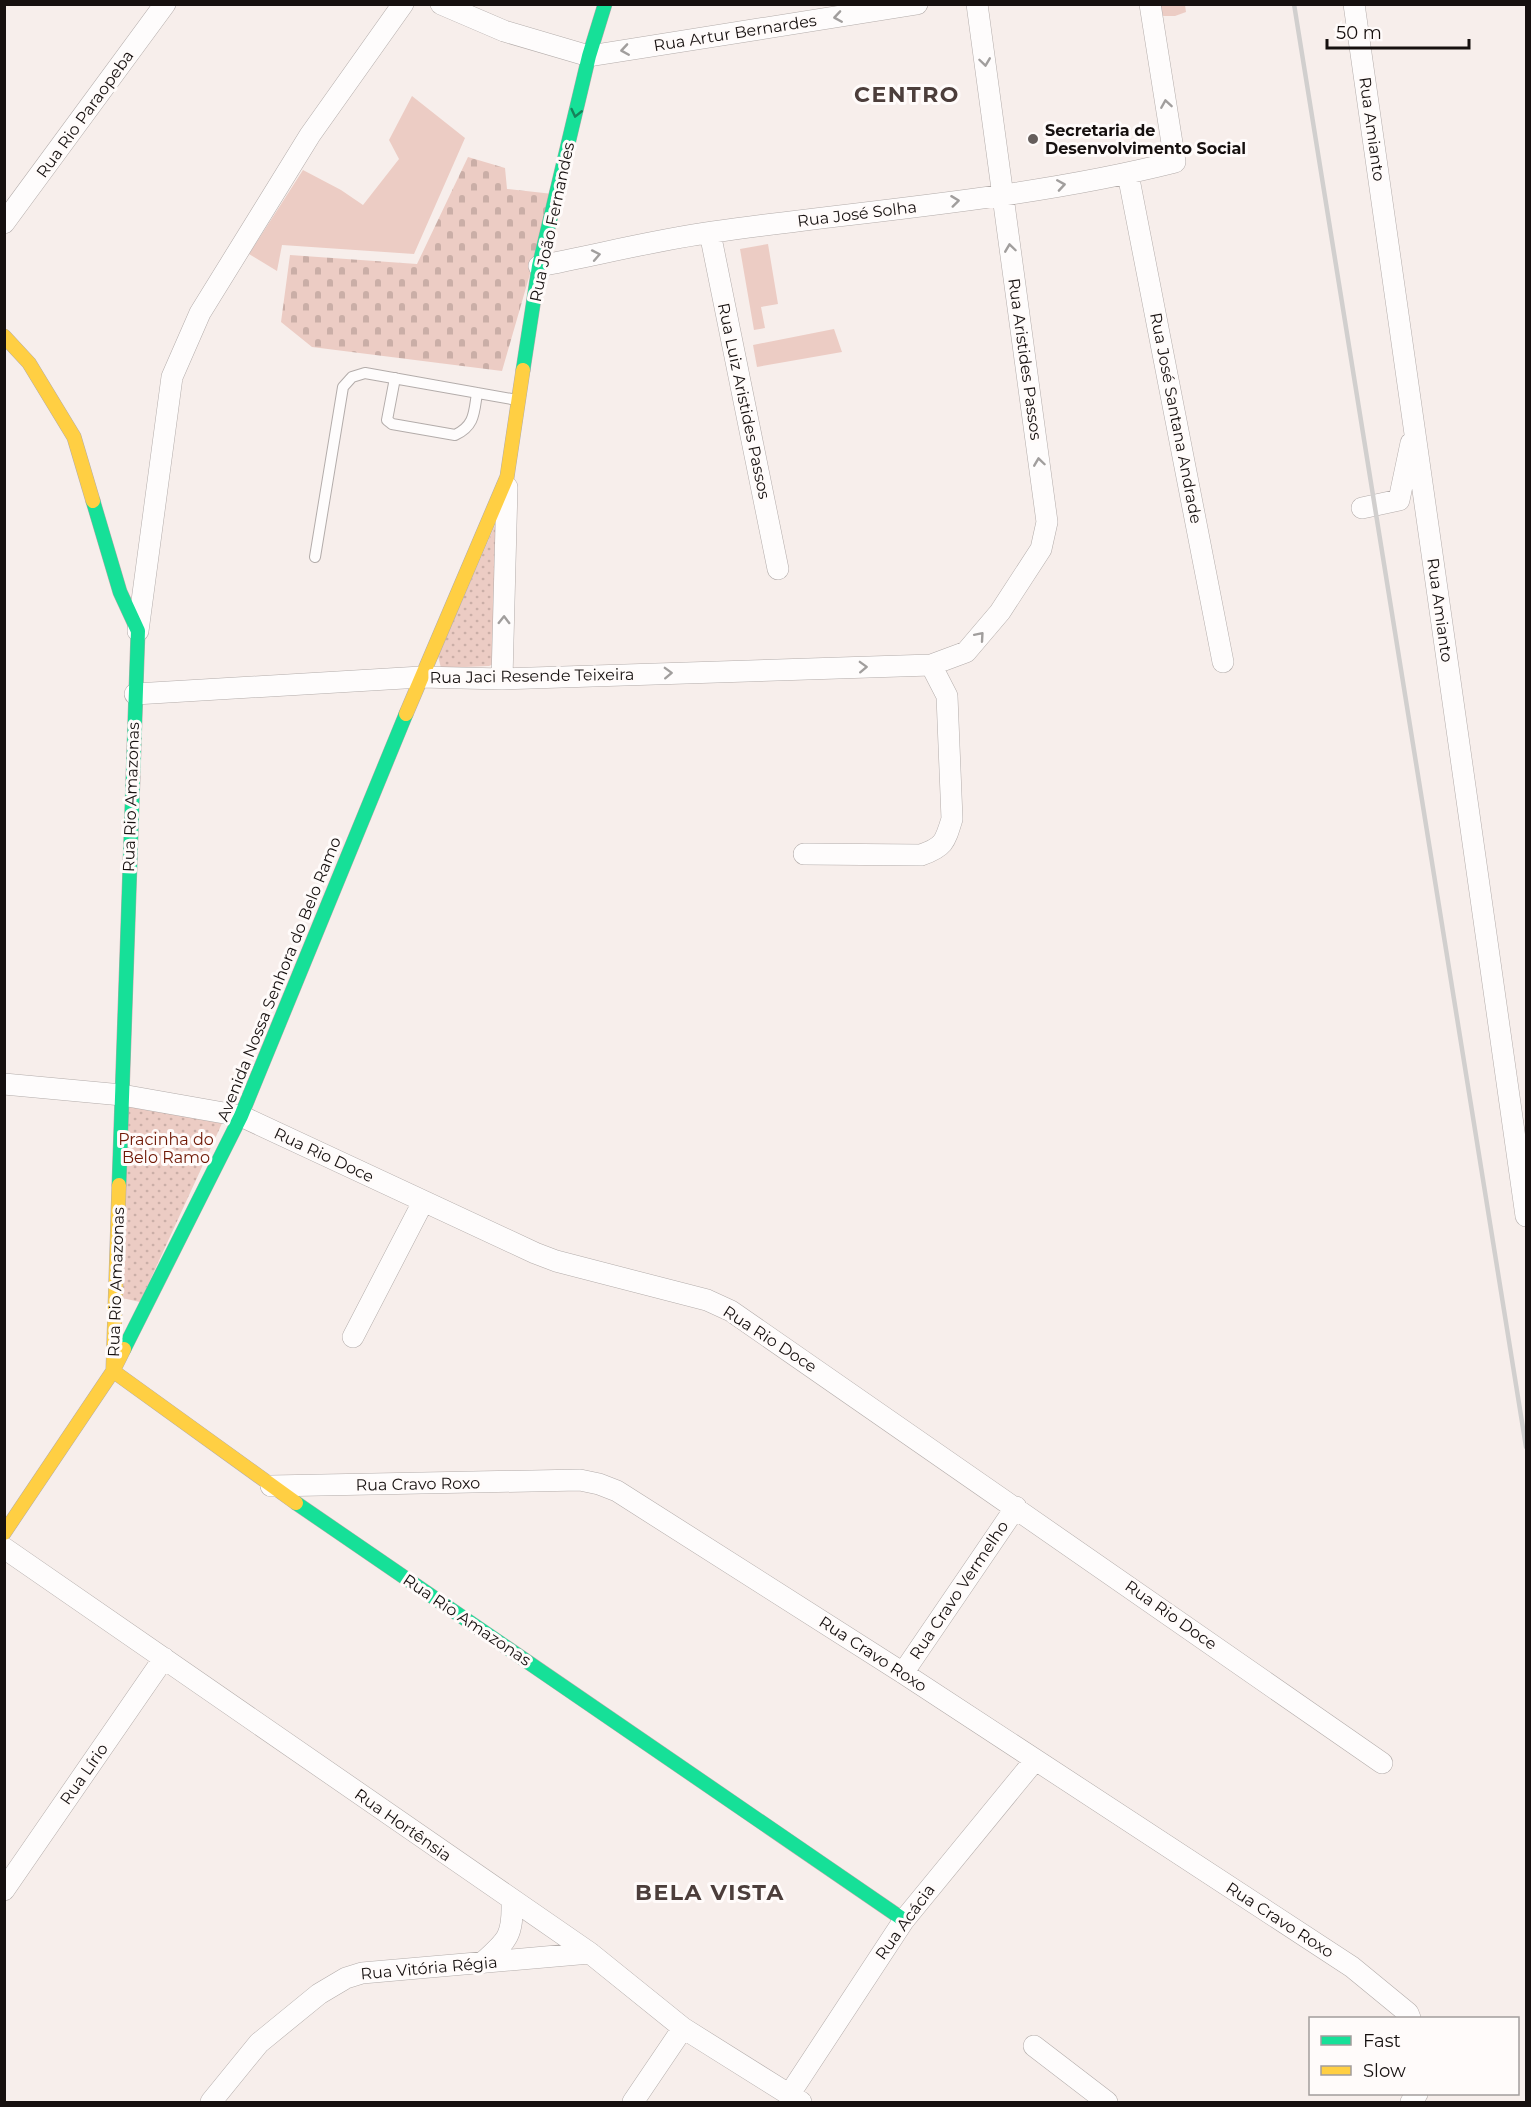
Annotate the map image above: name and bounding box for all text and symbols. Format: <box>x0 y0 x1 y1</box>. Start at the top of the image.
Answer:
one-way arrow <box>833 10 843 22</box>
street label: Rua Artur Bernardes <box>652 11 818 55</box>
scale bar <box>1327 12 1470 50</box>
text: 50 m <box>1336 22 1382 44</box>
one-way arrow <box>620 44 629 56</box>
street label: Rua Rio Paraopeba <box>32 47 138 181</box>
one-way arrow <box>978 58 990 67</box>
street label: Rua Amianto <box>1355 76 1389 182</box>
district label: CENTRO <box>854 81 960 108</box>
one-way arrow <box>1160 100 1173 110</box>
one-way arrow <box>570 108 583 118</box>
place label: Secretaria de Desenvolvimento Social <box>1045 121 1246 158</box>
marker: Secretaria de Desenvolvimento Social <box>1026 132 1040 146</box>
street label: Rua João Fernandes <box>526 140 578 304</box>
one-way arrow <box>1056 179 1066 192</box>
one-way arrow <box>951 195 960 208</box>
street label: Rua José Solha <box>796 197 918 231</box>
one-way arrow <box>1005 244 1017 253</box>
one-way arrow <box>591 249 601 262</box>
street label: Rua Aristides Passos <box>1004 277 1046 441</box>
street label: Rua Luiz Aristides Passos <box>714 301 774 501</box>
street label: Rua José Santana Andrade <box>1146 311 1206 525</box>
one-way arrow <box>1034 458 1046 467</box>
street label: Rua Amianto <box>1423 557 1457 663</box>
one-way arrow <box>497 616 510 625</box>
one-way arrow <box>973 632 984 643</box>
one-way arrow <box>858 661 867 673</box>
street label: Rua Jaci Resende Teixeira <box>429 665 635 687</box>
one-way arrow <box>664 667 673 680</box>
street label: Rua Rio Amazonas <box>119 721 143 872</box>
street label: Avenida Nossa Senhora do Belo Ramo <box>213 834 345 1124</box>
street label: Rua Rio Doce <box>271 1124 377 1186</box>
park label: Pracinha do Belo Ramo <box>118 1130 214 1167</box>
street label: Rua Rio Amazonas <box>104 1206 128 1357</box>
street label: Rua Rio Doce <box>720 1302 820 1376</box>
street label: Rua Cravo Roxo <box>356 1473 480 1495</box>
street label: Rua Cravo Vermelho <box>906 1517 1012 1663</box>
street label: Rua Rio Amazonas <box>399 1570 535 1670</box>
street label: Rua Rio Doce <box>1121 1576 1221 1654</box>
street label: Rua Cravo Roxo <box>816 1612 930 1696</box>
street label: Rua Lírio <box>56 1740 112 1808</box>
street label: Rua Hortênsia <box>351 1785 455 1865</box>
street label: Rua Cravo Roxo <box>1223 1878 1337 1962</box>
district label: BELA VISTA <box>635 1879 785 1906</box>
street label: Rua Acácia <box>871 1881 939 1963</box>
street label: Rua Vitória Régia <box>360 1953 498 1983</box>
legend <box>1309 2017 1519 2095</box>
text: Fast <box>1363 2030 1401 2052</box>
text: Slow <box>1363 2060 1406 2082</box>

